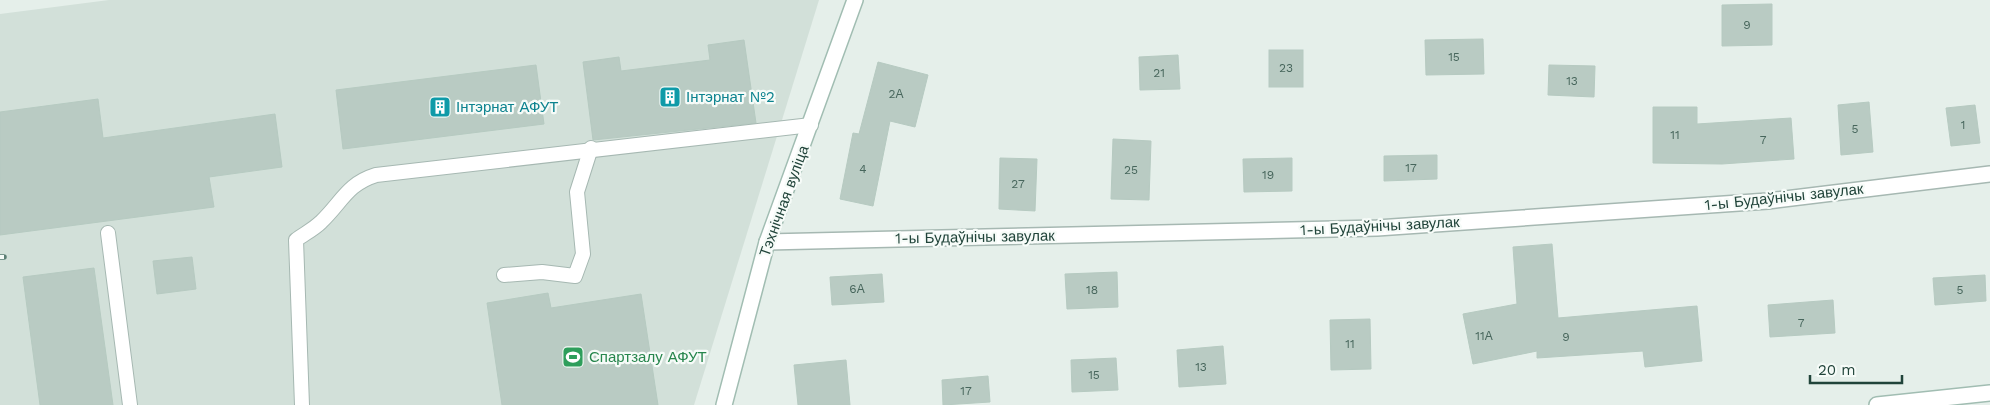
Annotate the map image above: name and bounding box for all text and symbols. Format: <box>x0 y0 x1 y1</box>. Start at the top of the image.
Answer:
house number: 9 <box>1743 18 1751 32</box>
house number: 15 <box>1448 50 1460 64</box>
house number: 23 <box>1279 61 1293 75</box>
house number: 21 <box>1153 66 1165 80</box>
house number: 13 <box>1566 74 1578 88</box>
building icon: Інтэрнат №2 <box>658 85 682 109</box>
house number: 2А <box>889 87 904 101</box>
place label: Інтэрнат №2 <box>686 88 775 106</box>
building icon: Інтэрнат АФУТ <box>428 95 452 119</box>
place label: Інтэрнат АФУТ <box>456 98 559 116</box>
house number: 1 <box>1961 118 1965 132</box>
house number: 5 <box>1852 122 1859 136</box>
house number: 11 <box>1670 128 1680 142</box>
house number: 7 <box>1760 133 1767 147</box>
street label: Тэхнічная вуліца <box>755 142 813 259</box>
house number: 17 <box>1405 161 1417 175</box>
house number: 4 <box>859 162 867 176</box>
house number: 25 <box>1124 163 1138 177</box>
house number: 19 <box>1262 168 1274 182</box>
house number: 27 <box>1011 177 1025 191</box>
street label: 1-ы Будаўнічы завулак <box>1704 180 1865 214</box>
street label: 1-ы Будаўнічы завулак <box>1300 213 1461 239</box>
street label: 1-ы Будаўнічы завулак <box>895 227 1055 247</box>
house number: 6А <box>849 282 865 296</box>
house number: 18 <box>1086 283 1098 297</box>
house number: 5 <box>1957 283 1964 297</box>
house number: 7 <box>1798 316 1805 330</box>
house number: 11А <box>1475 329 1493 343</box>
house number: 9 <box>1562 330 1570 344</box>
house number: 11 <box>1345 337 1355 351</box>
sports icon: Спартзалу АФУТ <box>561 345 585 369</box>
place label: Спартзалу АФУТ <box>589 348 707 366</box>
scale bar <box>1810 352 1902 384</box>
house number: 13 <box>1195 360 1207 374</box>
text: 20 m <box>1818 361 1856 379</box>
house number: 15 <box>1088 368 1100 382</box>
house number: 17 <box>960 384 972 398</box>

